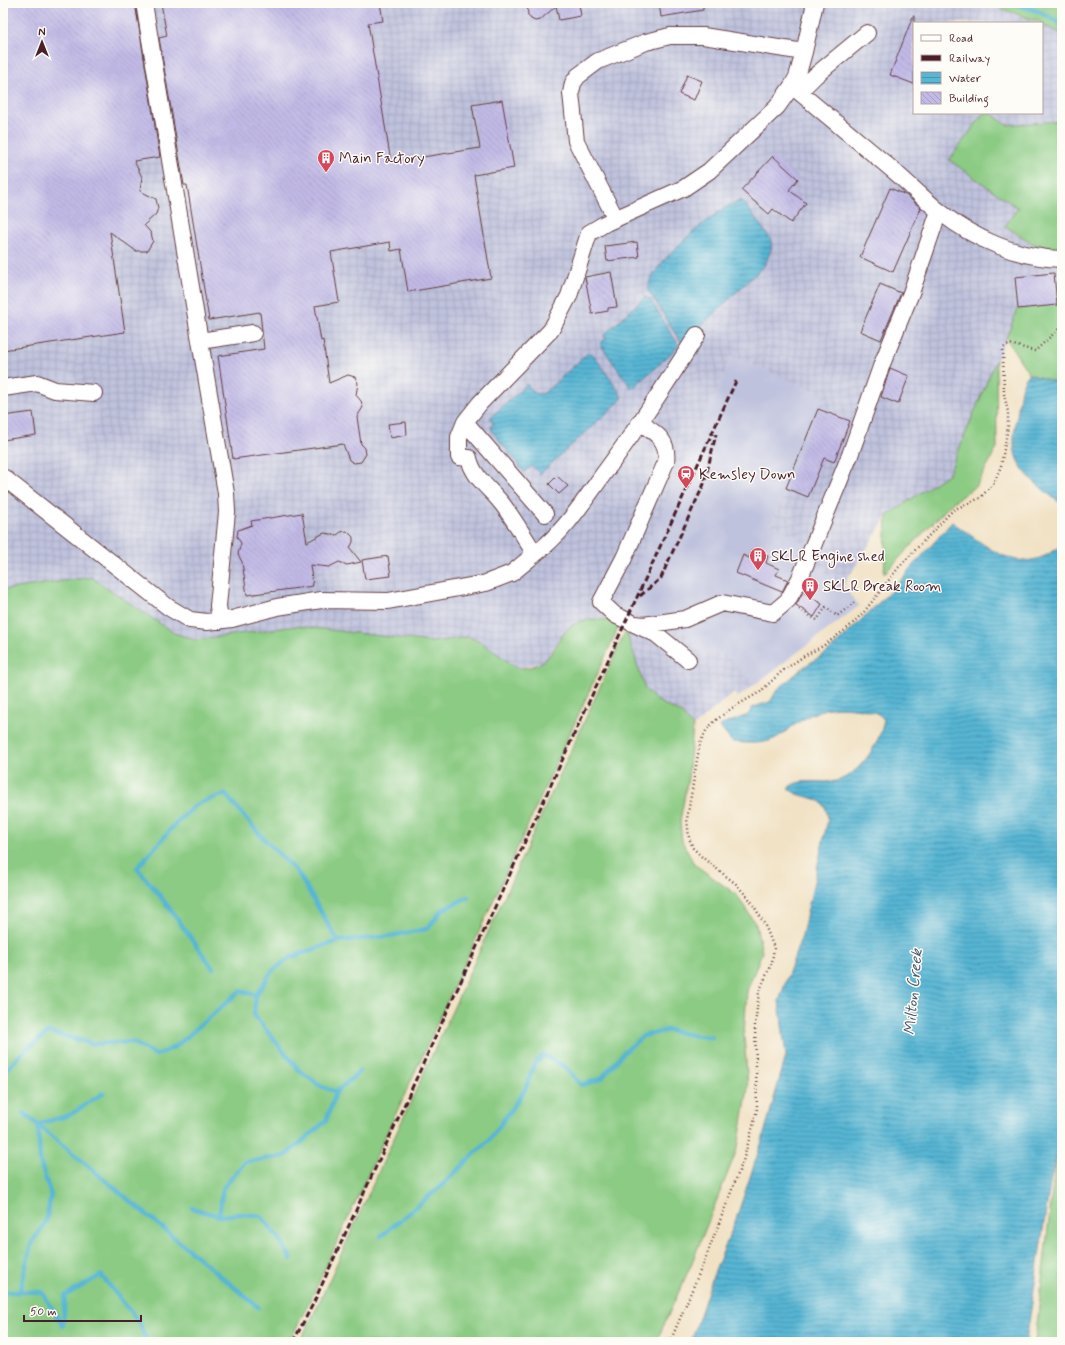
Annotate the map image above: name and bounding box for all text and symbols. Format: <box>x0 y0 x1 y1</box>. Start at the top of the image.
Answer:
north arrow <box>22 22 62 62</box>
legend <box>913 22 1043 114</box>
text: N <box>38 26 46 40</box>
text: Road <box>949 31 973 47</box>
text: Railway <box>949 51 991 67</box>
text: Water <box>949 71 981 87</box>
text: Building <box>949 91 989 108</box>
building icon: Main Factory <box>316 148 336 173</box>
place label: Main Factory <box>339 149 425 169</box>
station icon: Kemsley Down <box>676 464 696 489</box>
place label: Kemsley Down <box>699 465 795 485</box>
building icon: SKLR Engine shed <box>748 546 768 571</box>
place label: SKLR Engine shed <box>771 547 885 568</box>
building icon: SKLR Break Room <box>800 576 820 601</box>
place label: SKLR Break Room <box>823 577 941 597</box>
water label: Milton Creek <box>899 947 928 1036</box>
scale bar <box>24 1297 141 1323</box>
text: 50 m <box>30 1304 57 1320</box>

